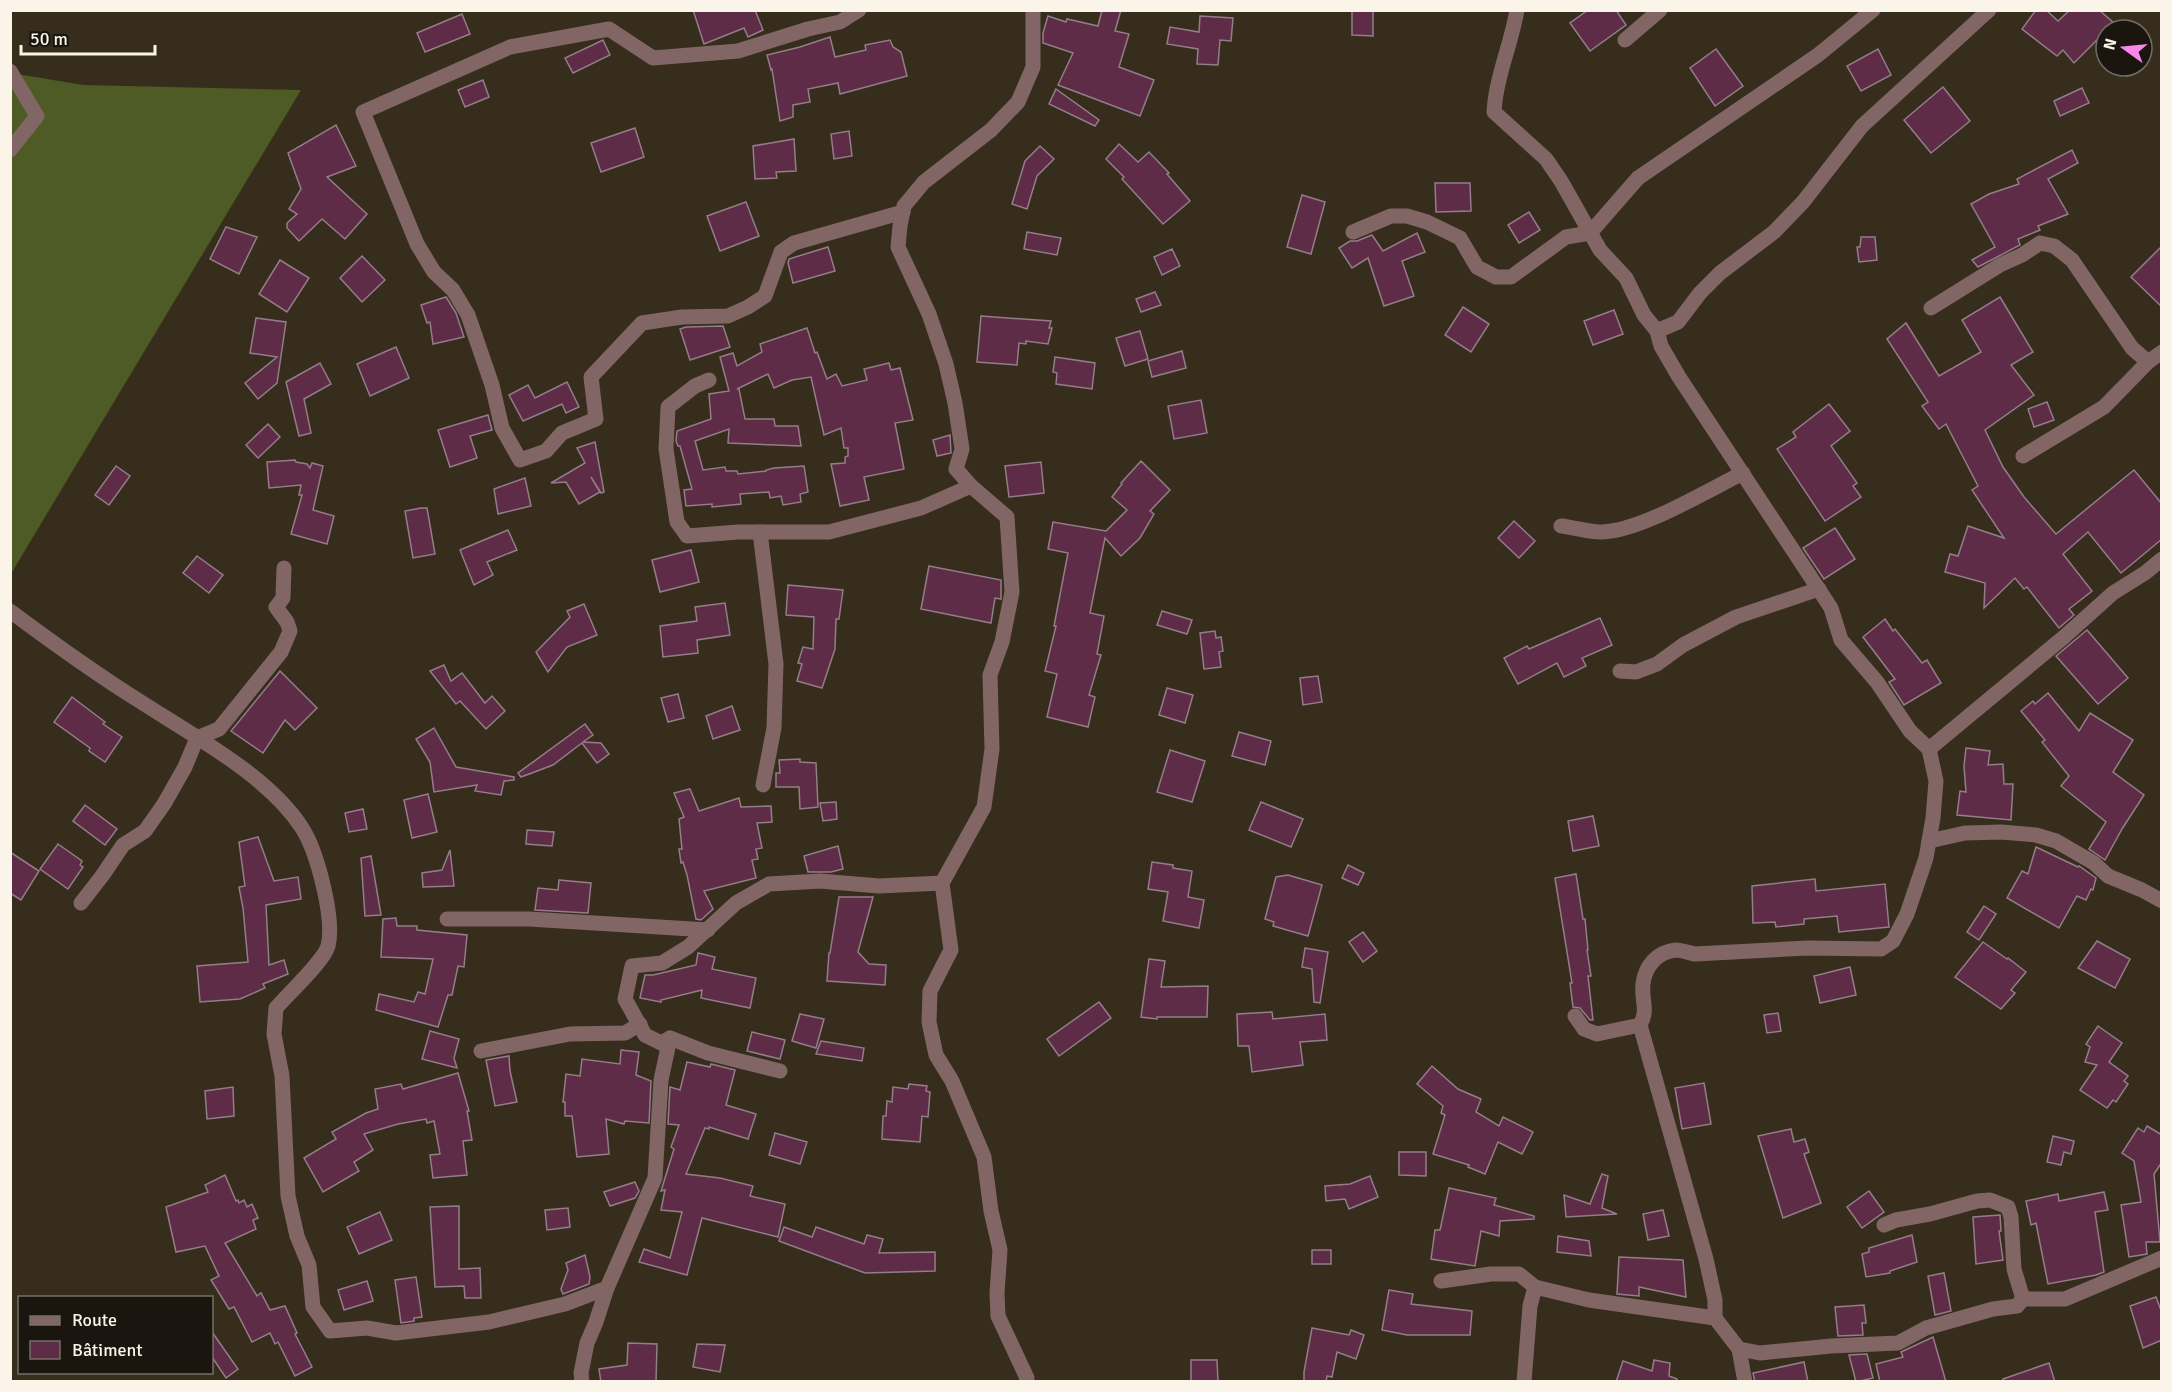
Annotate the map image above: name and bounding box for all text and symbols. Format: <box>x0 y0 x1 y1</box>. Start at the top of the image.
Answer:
scale bar <box>21 18 154 56</box>
north arrow <box>2094 18 2154 78</box>
text: 50 m <box>30 28 68 50</box>
text: N <box>2099 36 2122 52</box>
legend <box>18 1296 213 1374</box>
text: Route <box>72 1309 117 1331</box>
text: Bâtiment <box>72 1339 143 1361</box>

